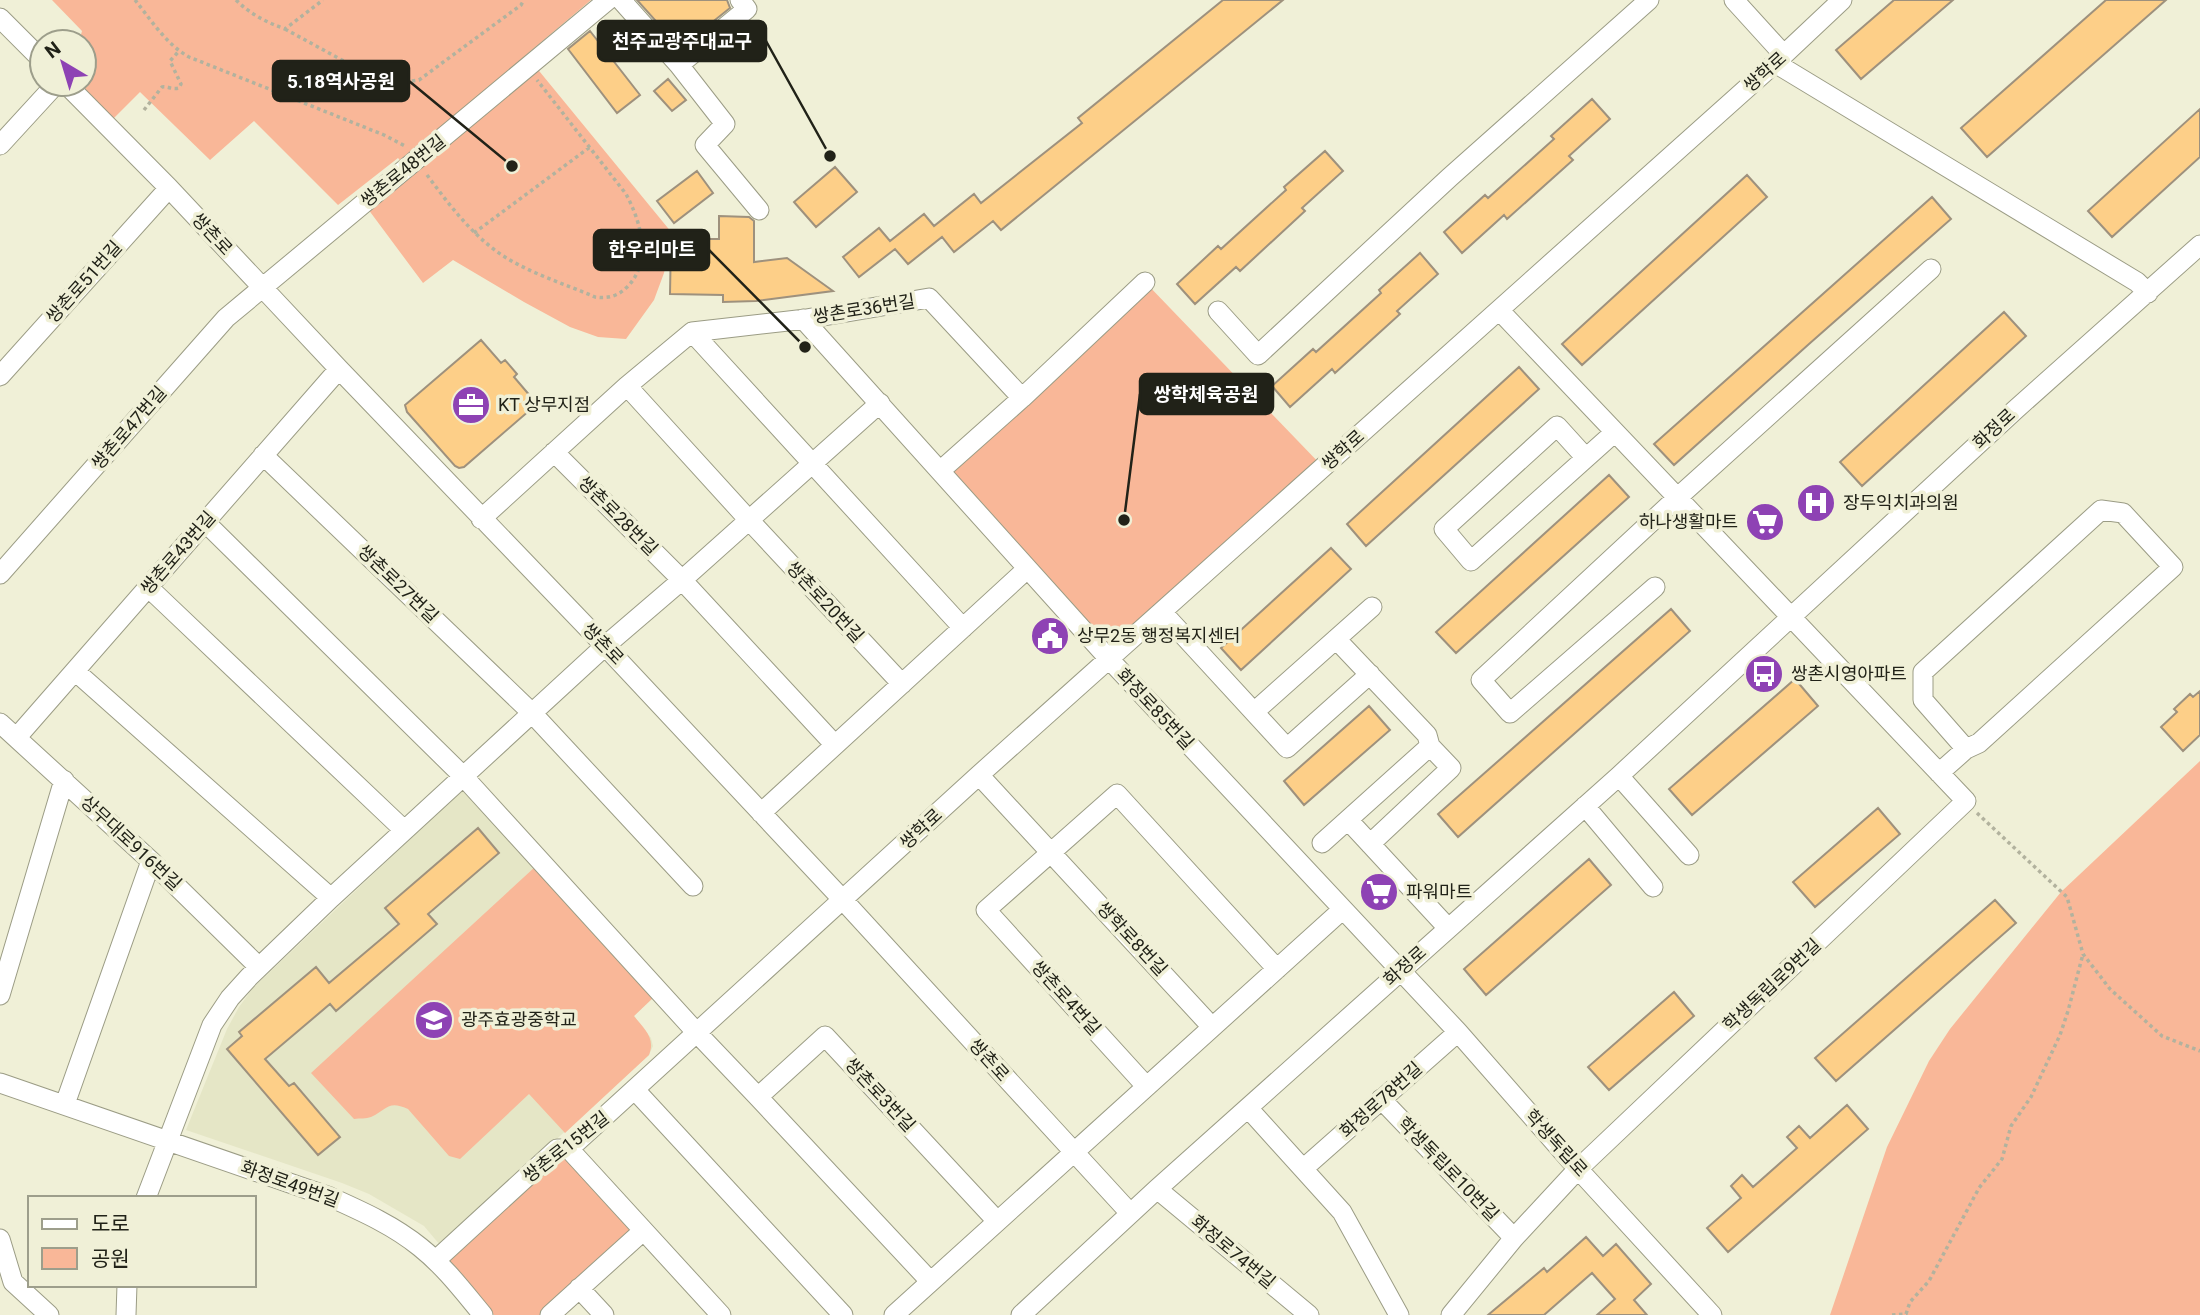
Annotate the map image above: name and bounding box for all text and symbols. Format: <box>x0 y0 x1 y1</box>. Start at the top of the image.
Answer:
callout: 천주교광주대교구 <box>598 21 766 61</box>
north arrow <box>28 28 98 98</box>
text: 천주교광주대교구 <box>612 30 752 53</box>
text: N <box>40 37 65 63</box>
street label: 쌍학로 <box>1739 47 1790 96</box>
callout: 5.18역사공원 <box>273 61 409 101</box>
text: 5.18역사공원 <box>287 70 395 93</box>
street label: 쌍촌로48번길 <box>356 130 449 211</box>
street label: 쌍촌로 <box>188 208 237 259</box>
callout: 한우리마트 <box>594 230 709 270</box>
street label: 쌍촌로51번길 <box>41 236 126 327</box>
text: 한우리마트 <box>608 238 696 261</box>
street label: 쌍촌로36번길 <box>811 290 916 327</box>
callout: 쌍학체육공원 <box>1140 374 1273 414</box>
street label: 쌍촌로47번길 <box>87 382 170 473</box>
text: 쌍학체육공원 <box>1154 383 1258 406</box>
office icon: KT 상무지점 <box>450 384 492 426</box>
place label: KT 상무지점 <box>498 394 590 415</box>
street label: 화정로 <box>1968 404 2019 453</box>
street label: 쌍학로 <box>1317 425 1368 474</box>
street label: 쌍촌로28번길 <box>574 472 662 560</box>
hospital icon: 장두익치과의원 <box>1795 482 1837 524</box>
place label: 장두익치과의원 <box>1843 492 1959 513</box>
supermarket icon: 하나생활마트 <box>1744 501 1786 543</box>
street label: 쌍촌로43번길 <box>136 507 219 598</box>
place label: 하나생활마트 <box>1639 511 1738 532</box>
street label: 쌍촌로27번길 <box>354 540 443 627</box>
street label: 쌍촌로20번길 <box>783 557 868 647</box>
public building icon: 상무2동 행정복지센터 <box>1029 615 1071 657</box>
street label: 쌍촌로 <box>579 618 628 669</box>
place label: 상무2동 행정복지센터 <box>1077 625 1241 646</box>
bus stop icon: 쌍촌시영아파트 <box>1743 653 1785 695</box>
place label: 쌍촌시영아파트 <box>1791 663 1907 684</box>
street label: 화정로85번길 <box>1113 664 1198 754</box>
street label: 상무대로916번길 <box>77 791 186 895</box>
street label: 쌍학로 <box>895 804 946 853</box>
supermarket icon: 파워마트 <box>1358 871 1400 913</box>
place label: 파워마트 <box>1406 881 1472 902</box>
street label: 쌍학로8번길 <box>1093 898 1172 980</box>
street label: 학생독립로9번길 <box>1718 934 1825 1035</box>
street label: 화정로 <box>1379 941 1430 990</box>
street label: 쌍촌로4번길 <box>1027 956 1105 1039</box>
school or university icon: 광주효광중학교 <box>413 999 455 1041</box>
place label: 광주효광중학교 <box>461 1009 577 1030</box>
street label: 쌍촌로 <box>965 1034 1014 1085</box>
street label: 쌍촌로3번길 <box>841 1054 920 1136</box>
street label: 화정로78번길 <box>1335 1057 1426 1142</box>
street label: 학생독립로 <box>1521 1105 1592 1180</box>
street label: 쌍촌로15번길 <box>519 1107 613 1187</box>
street label: 학생독립로10번길 <box>1394 1112 1503 1225</box>
street label: 화정로49번길 <box>238 1156 342 1211</box>
legend <box>28 1196 256 1287</box>
street label: 화정로74번길 <box>1187 1210 1280 1293</box>
text: 도로 <box>91 1212 130 1236</box>
text: 공원 <box>91 1247 130 1271</box>

